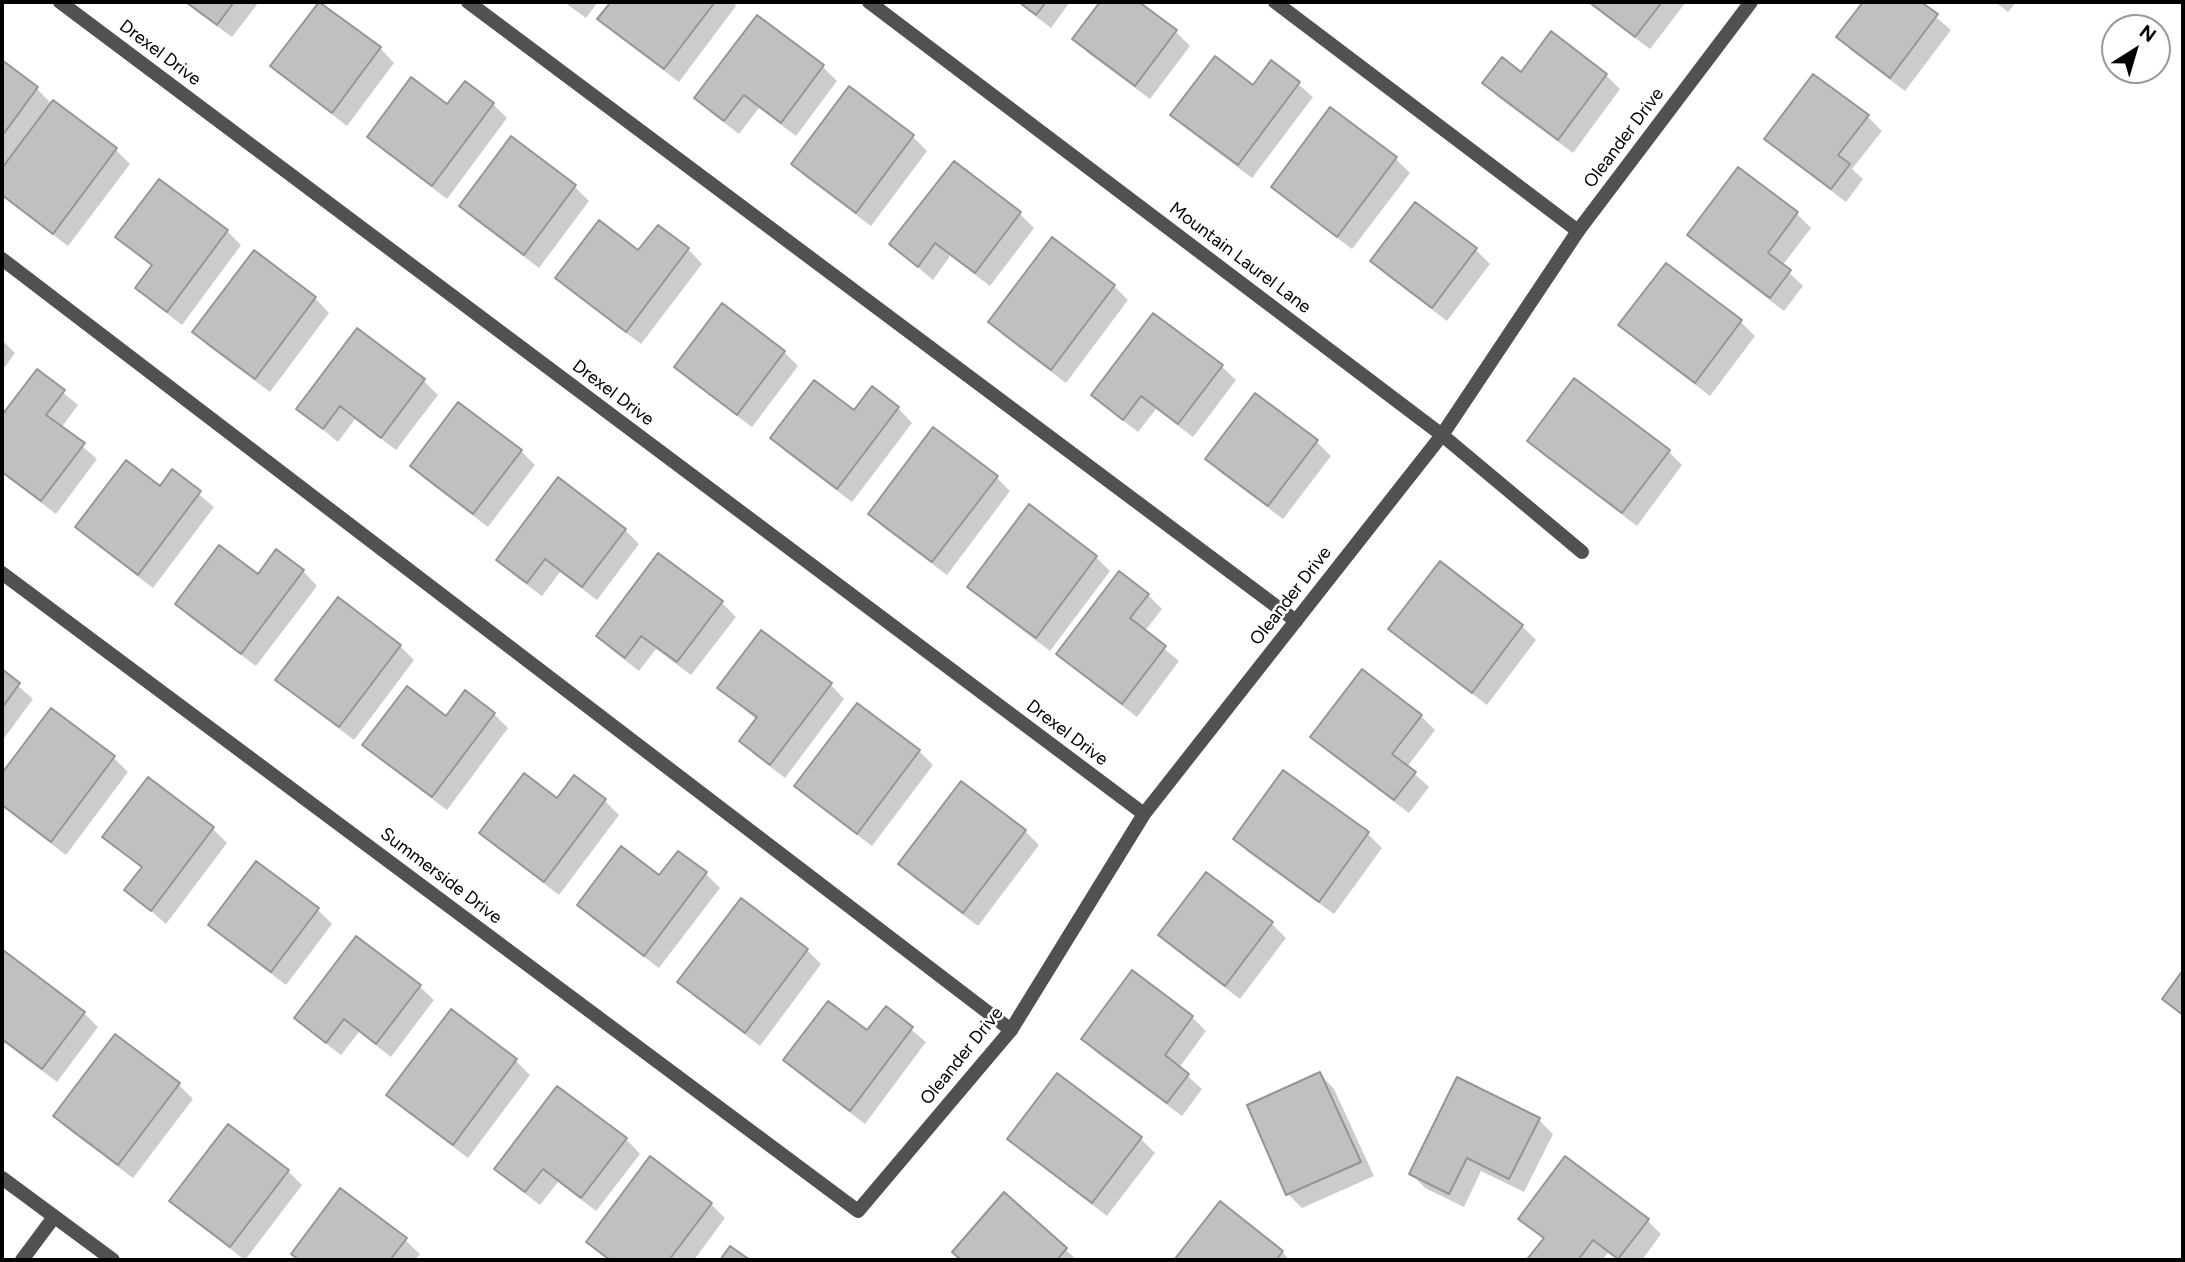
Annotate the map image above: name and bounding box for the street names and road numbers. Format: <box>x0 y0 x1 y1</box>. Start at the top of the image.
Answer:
street label: Drexel Drive <box>115 15 205 91</box>
street label: Oleander Drive <box>1579 84 1669 192</box>
street label: Mountain Laurel Lane <box>1165 198 1315 318</box>
street label: Drexel Drive <box>568 355 658 431</box>
street label: Oleander Drive <box>1246 542 1336 650</box>
street label: Drexel Drive <box>1022 695 1112 771</box>
street label: Summerside Drive <box>376 823 506 929</box>
street label: Oleander Drive <box>916 1003 1008 1109</box>

